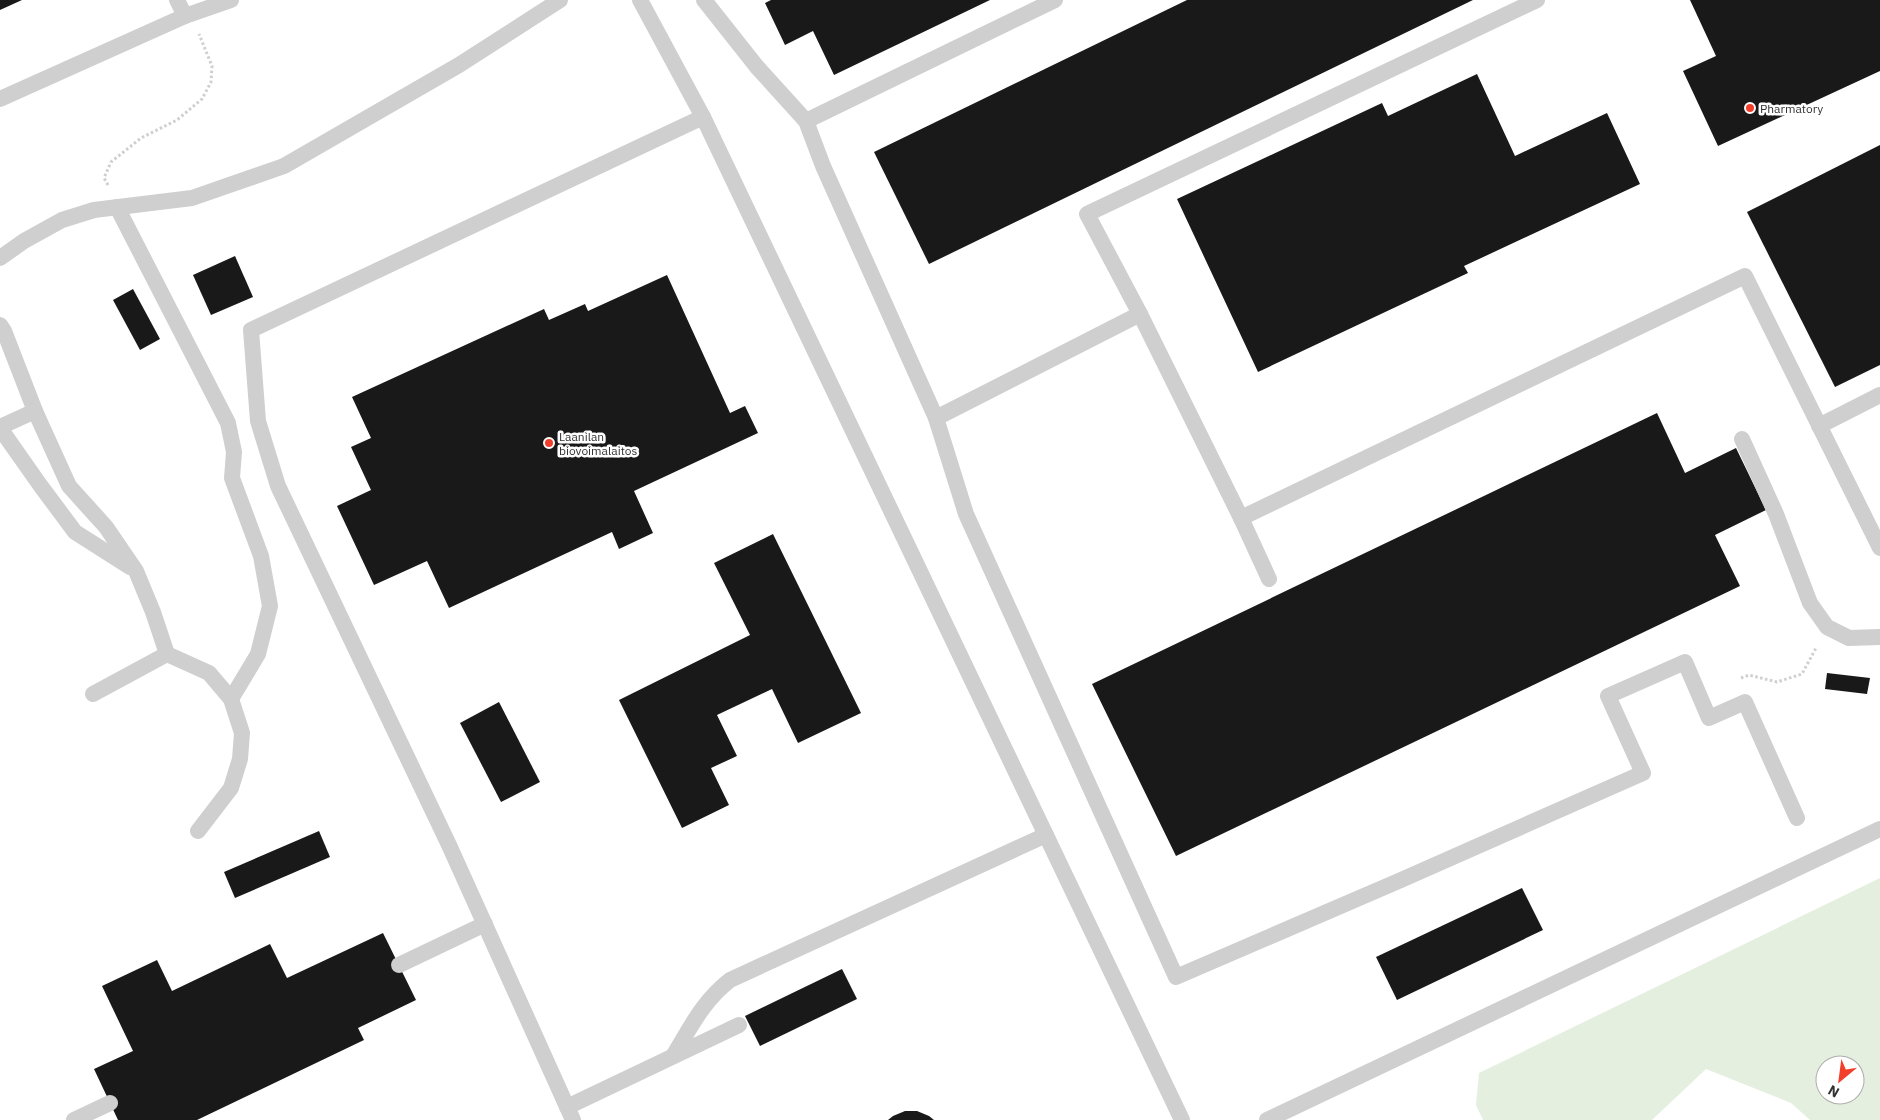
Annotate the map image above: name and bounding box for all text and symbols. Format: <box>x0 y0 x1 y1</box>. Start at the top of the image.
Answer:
place label: Pharmatory <box>1760 101 1823 116</box>
marker: Pharmatory <box>1744 102 1756 114</box>
place label: Laanilan biovoimalaitos <box>559 429 638 458</box>
marker: Laanilan biovoimalaitos <box>543 437 555 449</box>
north arrow <box>1815 1055 1865 1105</box>
text: N <box>1825 1081 1842 1102</box>

